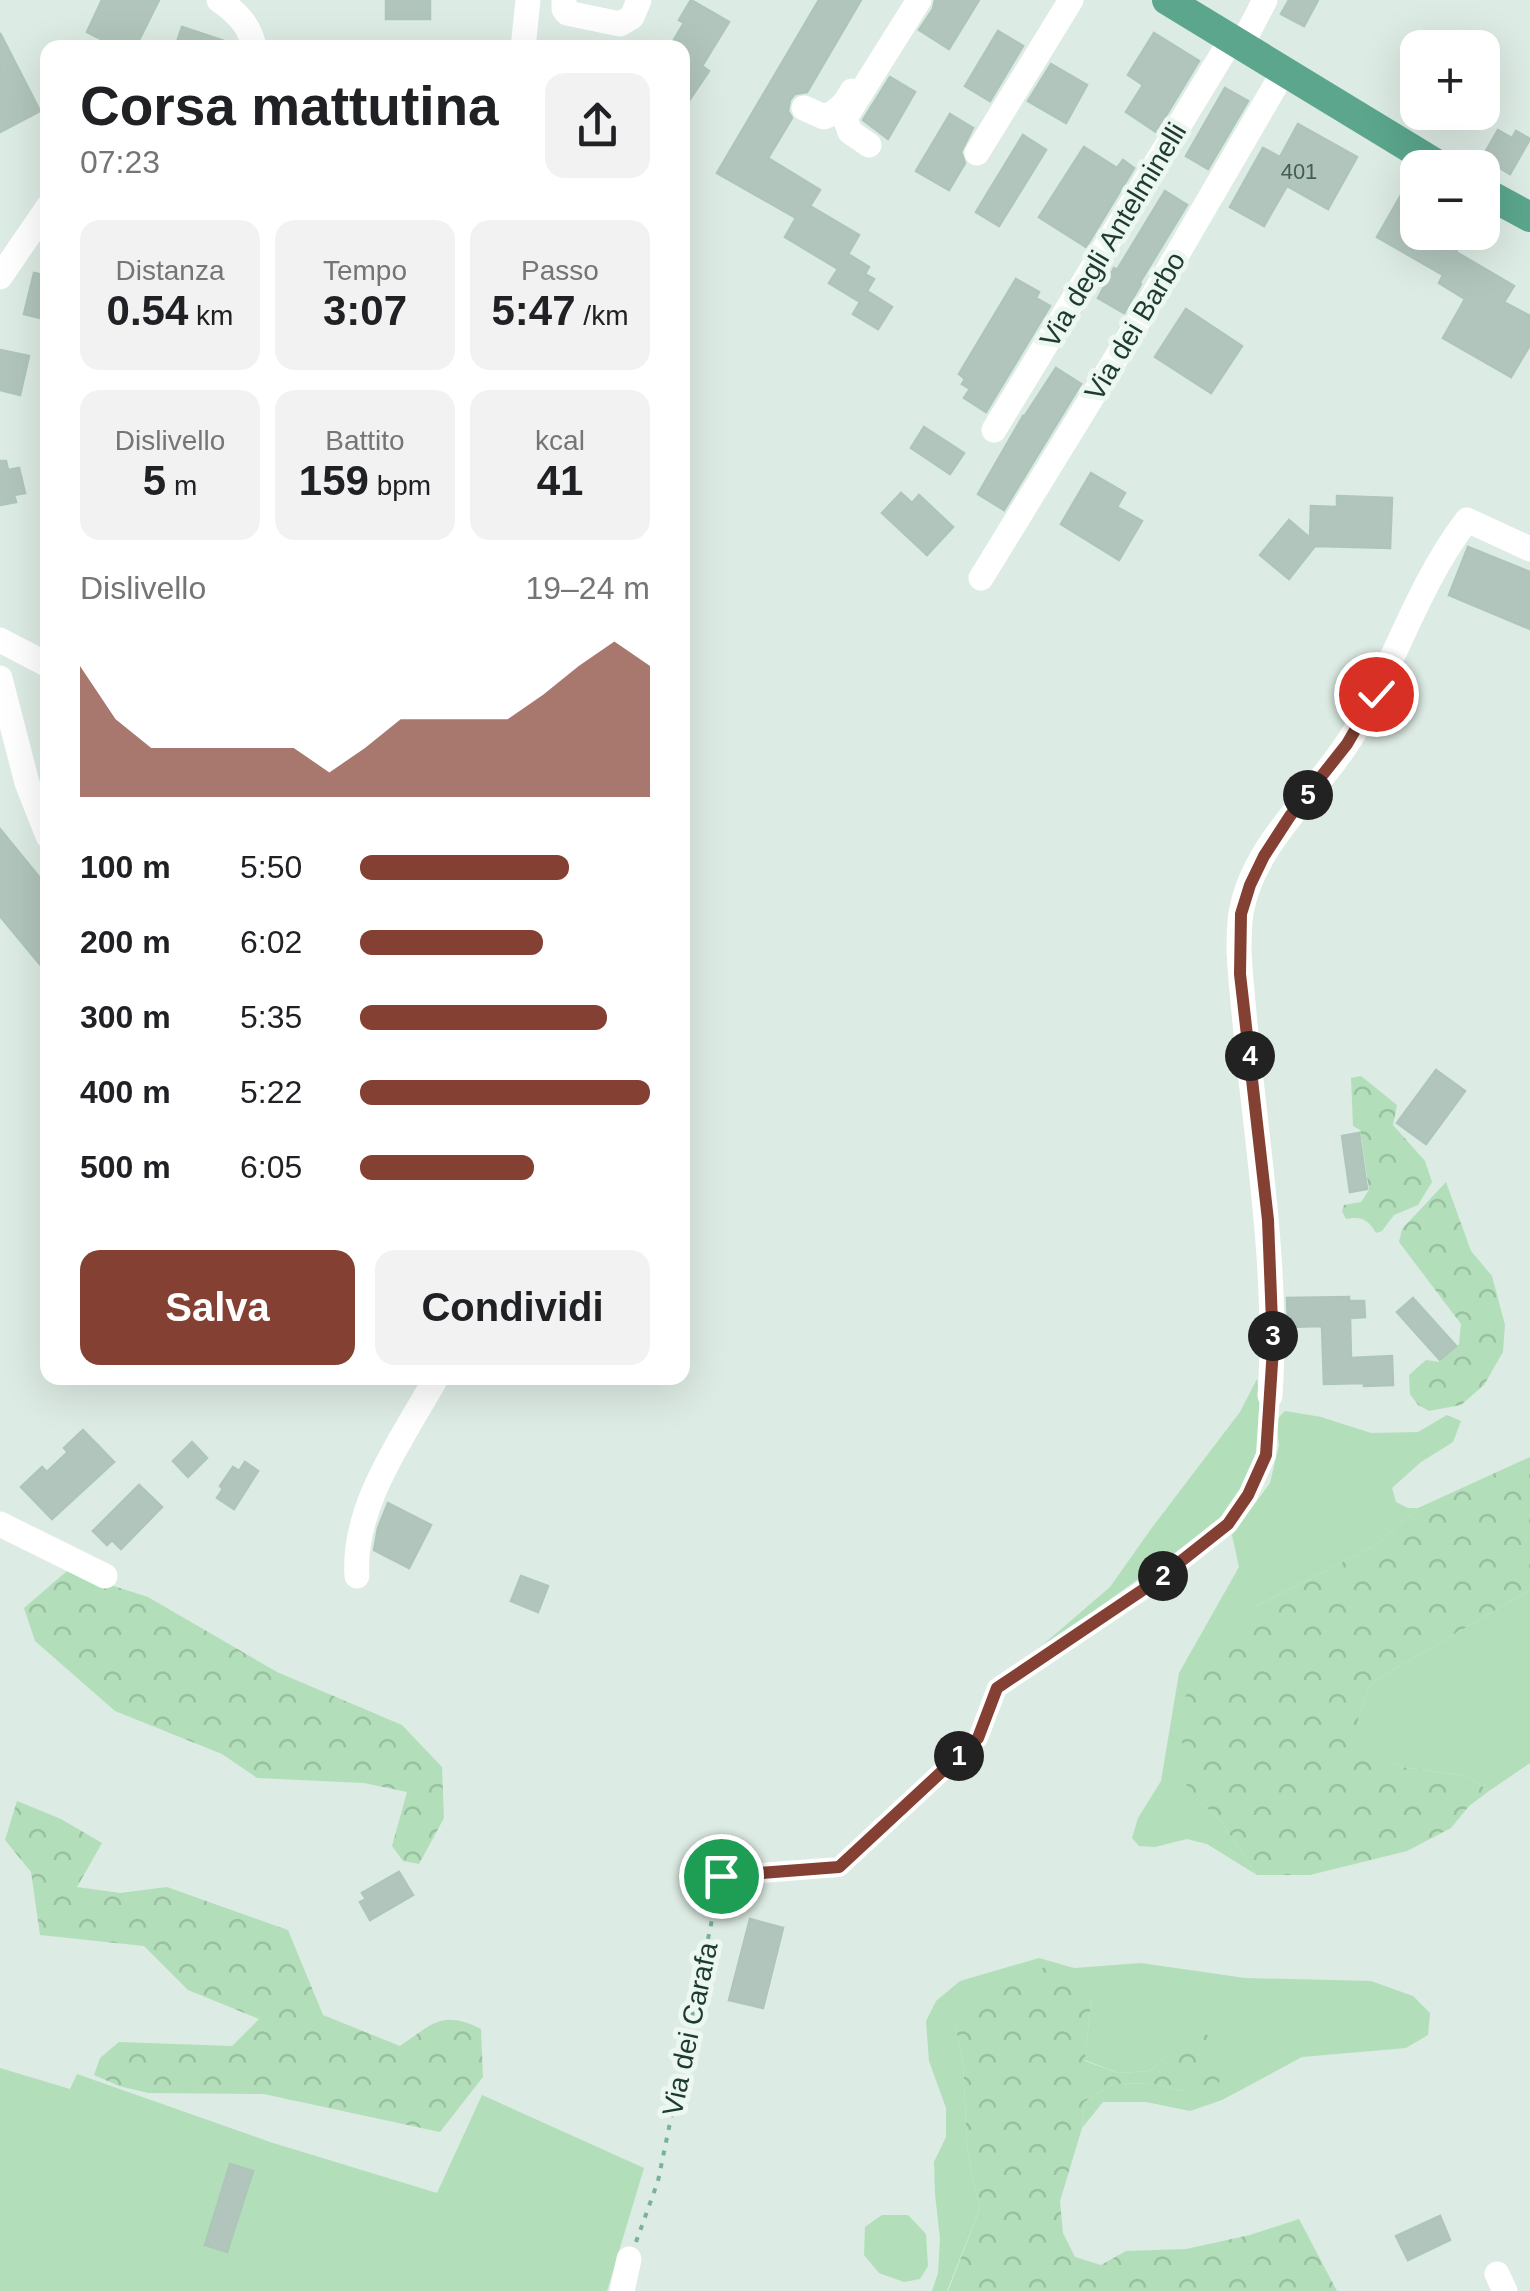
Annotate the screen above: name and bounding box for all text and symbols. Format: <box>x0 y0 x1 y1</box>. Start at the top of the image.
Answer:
map controls <box>1400 30 1500 250</box>
button: + <box>1400 30 1500 130</box>
button: share <box>545 73 650 178</box>
text: Corsa mattutina <box>80 75 499 137</box>
street label: Via degli Antelminelli <box>1034 117 1192 353</box>
text: 07:23 <box>80 144 160 180</box>
button: − <box>1400 150 1500 250</box>
house number: 401 <box>1281 159 1317 184</box>
street label: Via dei Barbo <box>1079 246 1191 406</box>
text: Distanza <box>116 255 224 286</box>
text: Tempo <box>323 255 407 286</box>
text: Passo <box>521 255 599 286</box>
text: 0.54 <box>107 287 188 334</box>
text: 3:07 <box>323 287 407 334</box>
text: 5:47 <box>492 287 576 334</box>
text: km <box>188 300 233 331</box>
text: /km <box>576 300 628 331</box>
text: Dislivello <box>115 425 225 456</box>
text: Battito <box>325 425 405 456</box>
text: kcal <box>535 425 585 456</box>
text: 5 <box>143 457 166 504</box>
text: 159 <box>299 457 369 504</box>
text: 41 <box>537 457 583 504</box>
text: m <box>166 470 197 501</box>
text: bpm <box>369 470 431 501</box>
text: Dislivello <box>80 570 206 606</box>
text: 19–24 m <box>525 570 650 606</box>
pin <box>1334 652 1419 737</box>
icon: check <box>1349 667 1404 722</box>
pin: 5 <box>1283 770 1333 820</box>
text: 5 <box>1300 779 1316 810</box>
text: 100 m <box>80 849 171 885</box>
text: 5:50 <box>240 849 302 885</box>
text: 200 m <box>80 924 171 960</box>
text: 6:02 <box>240 924 302 960</box>
text: 300 m <box>80 999 171 1035</box>
text: 5:35 <box>240 999 302 1035</box>
pin: 4 <box>1225 1031 1275 1081</box>
text: 4 <box>1242 1040 1258 1071</box>
text: 400 m <box>80 1074 171 1110</box>
text: 5:22 <box>240 1074 302 1110</box>
text: 500 m <box>80 1149 171 1185</box>
text: 6:05 <box>240 1149 302 1185</box>
button: Salva <box>80 1250 355 1365</box>
button: Condividi <box>375 1250 650 1365</box>
pin: 3 <box>1248 1311 1298 1361</box>
text: 3 <box>1265 1320 1281 1351</box>
pin: 2 <box>1138 1551 1188 1601</box>
text: 2 <box>1155 1560 1171 1591</box>
pin: 1 <box>934 1731 984 1781</box>
text: 1 <box>951 1740 967 1771</box>
pin <box>679 1834 764 1919</box>
icon: arrive <box>694 1849 749 1904</box>
street label: Via dei Carafa <box>656 1939 724 2119</box>

